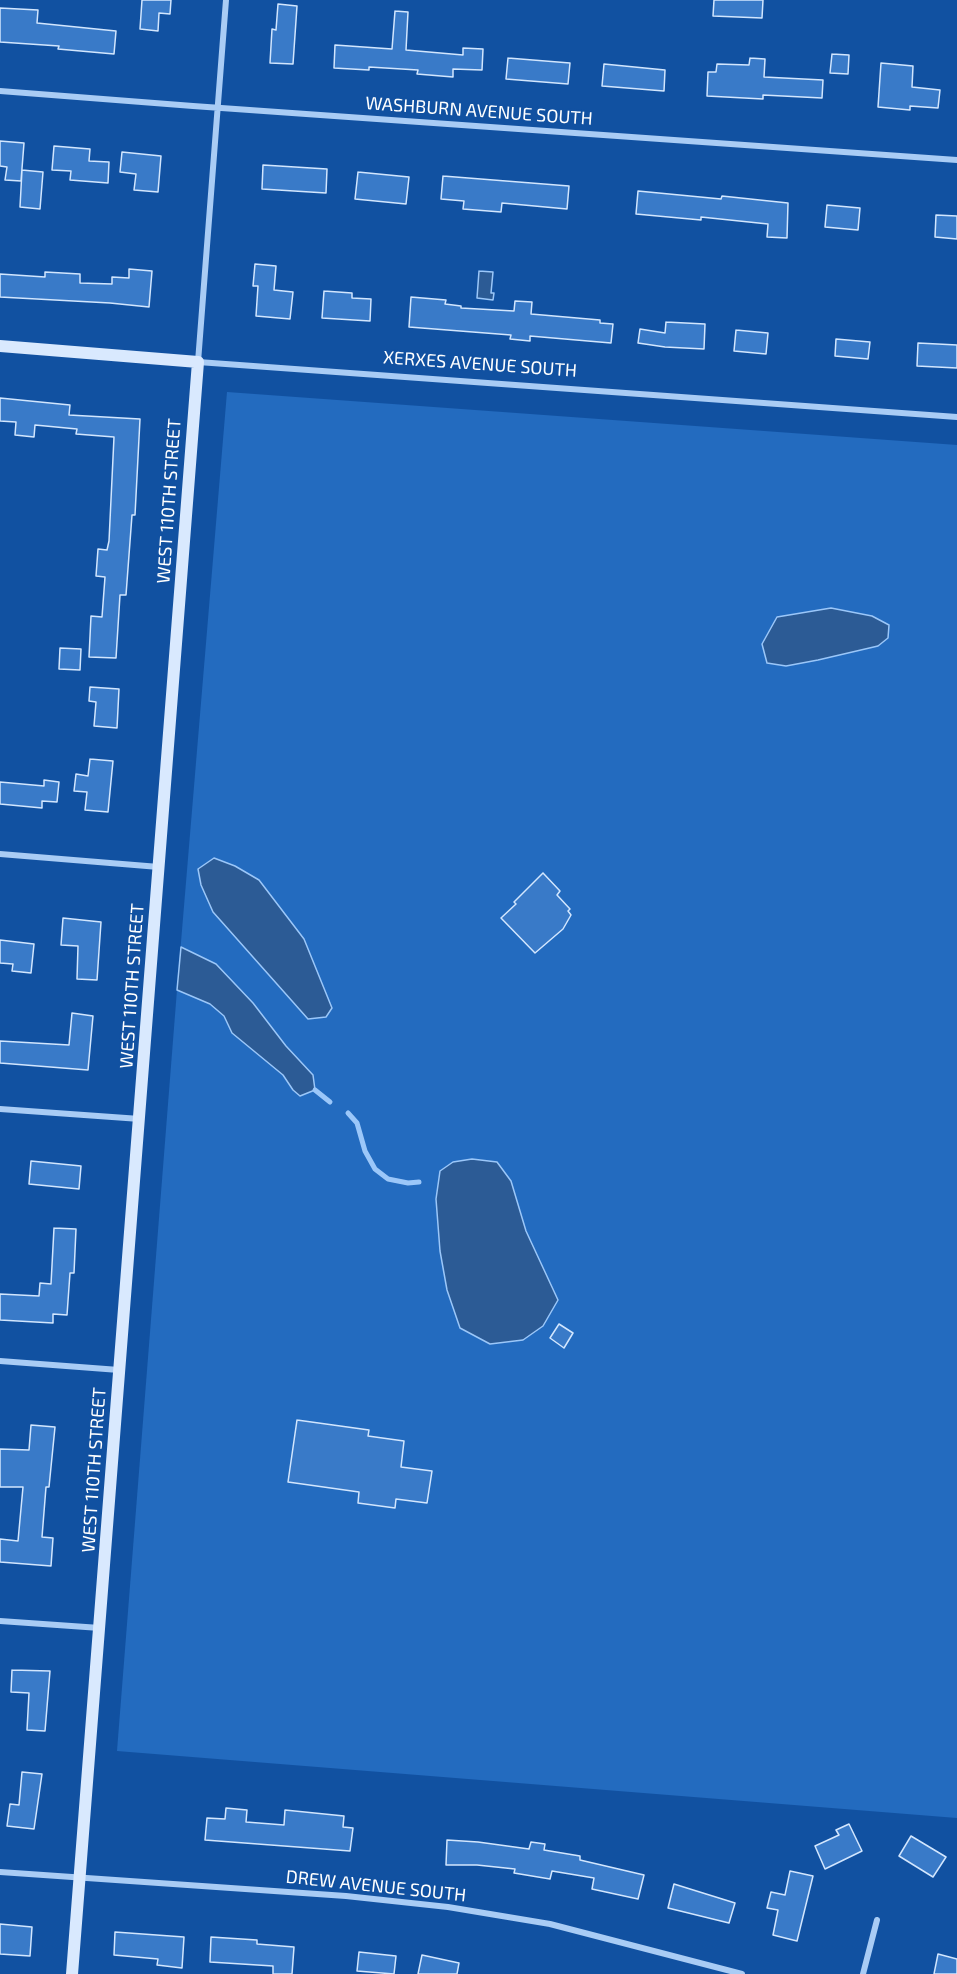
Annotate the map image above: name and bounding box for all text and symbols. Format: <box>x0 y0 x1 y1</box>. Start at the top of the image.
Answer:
street label: WASHBURN AVENUE SOUTH <box>365 92 593 130</box>
street label: XERXES AVENUE SOUTH <box>382 346 578 382</box>
street label: WEST 110TH STREET <box>152 418 186 584</box>
street label: WEST 110TH STREET <box>115 903 149 1069</box>
street label: WEST 110TH STREET <box>77 1387 111 1553</box>
street label: DREW AVENUE SOUTH <box>285 1866 467 1906</box>

